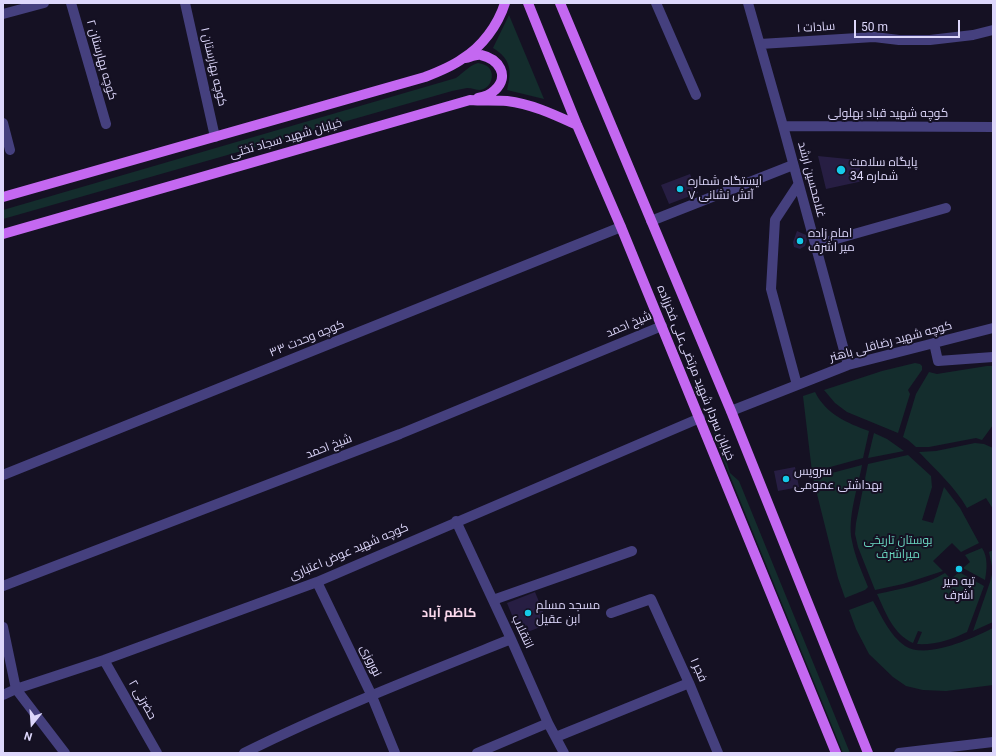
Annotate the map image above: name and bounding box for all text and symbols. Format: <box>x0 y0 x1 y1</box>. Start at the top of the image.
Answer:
scale bar <box>856 12 962 38</box>
street label: کوچه بهارستان ۲ <box>83 18 119 102</box>
street label: سادات ۱ <box>796 19 836 37</box>
text: 50 m <box>861 20 888 34</box>
street label: کوچه بهارستان ۱ <box>197 26 229 108</box>
street label: کوچه شهید قباد بهلولی <box>828 107 948 121</box>
street label: خیابان شهید سجاد تختی <box>228 116 344 162</box>
street label: غلامحسین ارشد <box>794 140 828 220</box>
place label: پایگاه سلامت شماره 34 <box>850 156 917 184</box>
marker: پایگاه سلامت شماره 34 <box>835 164 847 176</box>
place label: ایستگاه شماره ۷ آتش نشانی <box>688 175 762 203</box>
marker: ایستگاه شماره ۷ آتش نشانی <box>675 184 685 194</box>
place label: امام زاده میر اشرف <box>808 227 855 255</box>
marker: امام زاده میر اشرف <box>795 236 805 246</box>
street label: خیابان سردار شهید مرتضی‌علی فخرزاده <box>653 283 737 463</box>
street label: شیخ احمد <box>604 309 654 341</box>
street label: کوچه وحدت ۳۳ <box>268 317 346 361</box>
street label: کوچه شهید رضاقلی باهنر <box>828 319 954 365</box>
street label: شیخ احمد <box>304 432 354 462</box>
place label: سرویس بهداشتی عمومی <box>794 465 882 493</box>
marker: سرویس بهداشتی عمومی <box>781 474 791 484</box>
street label: کوچه شهید عوض اعتباری <box>287 520 411 584</box>
park label: بوستان تاریخی میراشرف <box>863 534 933 562</box>
marker: تپه میر اشرف <box>954 564 964 574</box>
place label: تپه میر اشرف <box>943 575 975 603</box>
place label: مسجد مسلم ابن عقیل <box>536 599 600 627</box>
district label: کاظم آباد <box>422 606 476 622</box>
marker: مسجد مسلم ابن عقیل <box>523 608 533 618</box>
street label: انتقلاب <box>508 613 536 651</box>
street label: نوروزی <box>356 643 384 679</box>
street label: فجر ۱ <box>686 656 710 684</box>
street label: حضرتی ۲ <box>125 678 159 722</box>
north arrow <box>12 704 52 744</box>
text: N <box>23 729 34 743</box>

